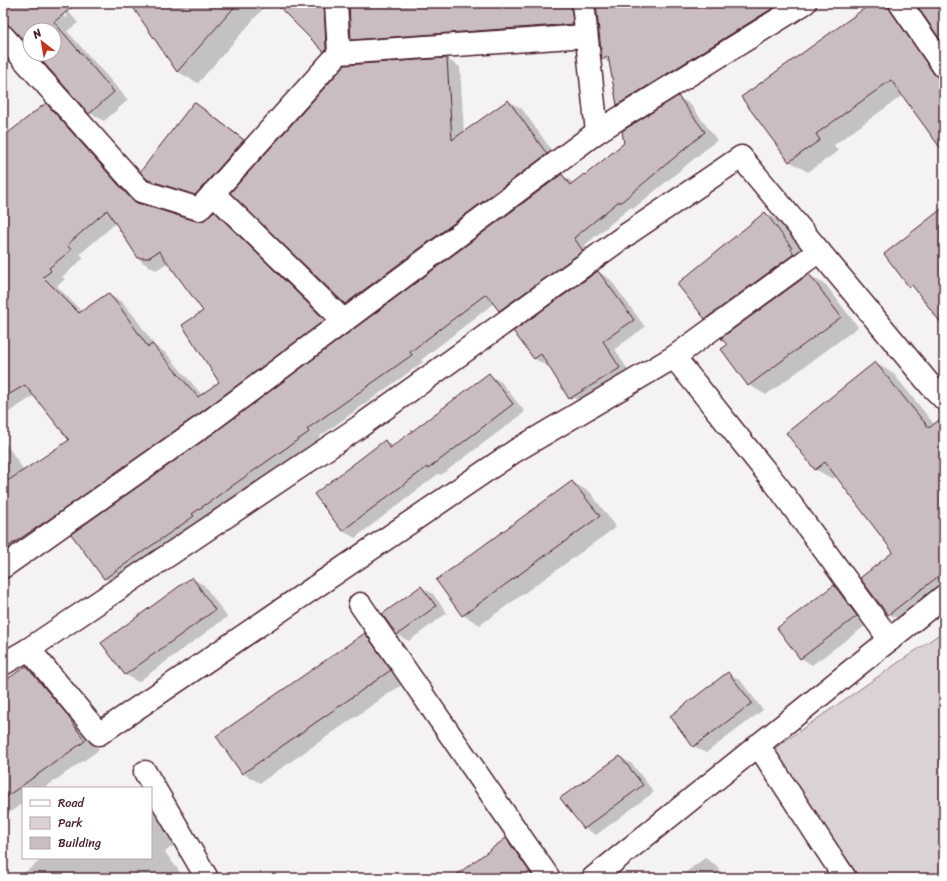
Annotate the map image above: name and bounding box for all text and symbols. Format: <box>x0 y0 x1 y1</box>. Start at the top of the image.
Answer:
north arrow <box>22 22 62 62</box>
text: N <box>28 24 46 44</box>
legend <box>22 787 152 859</box>
text: Road <box>58 792 85 814</box>
text: Park <box>58 812 83 834</box>
text: Building <box>58 832 101 854</box>

